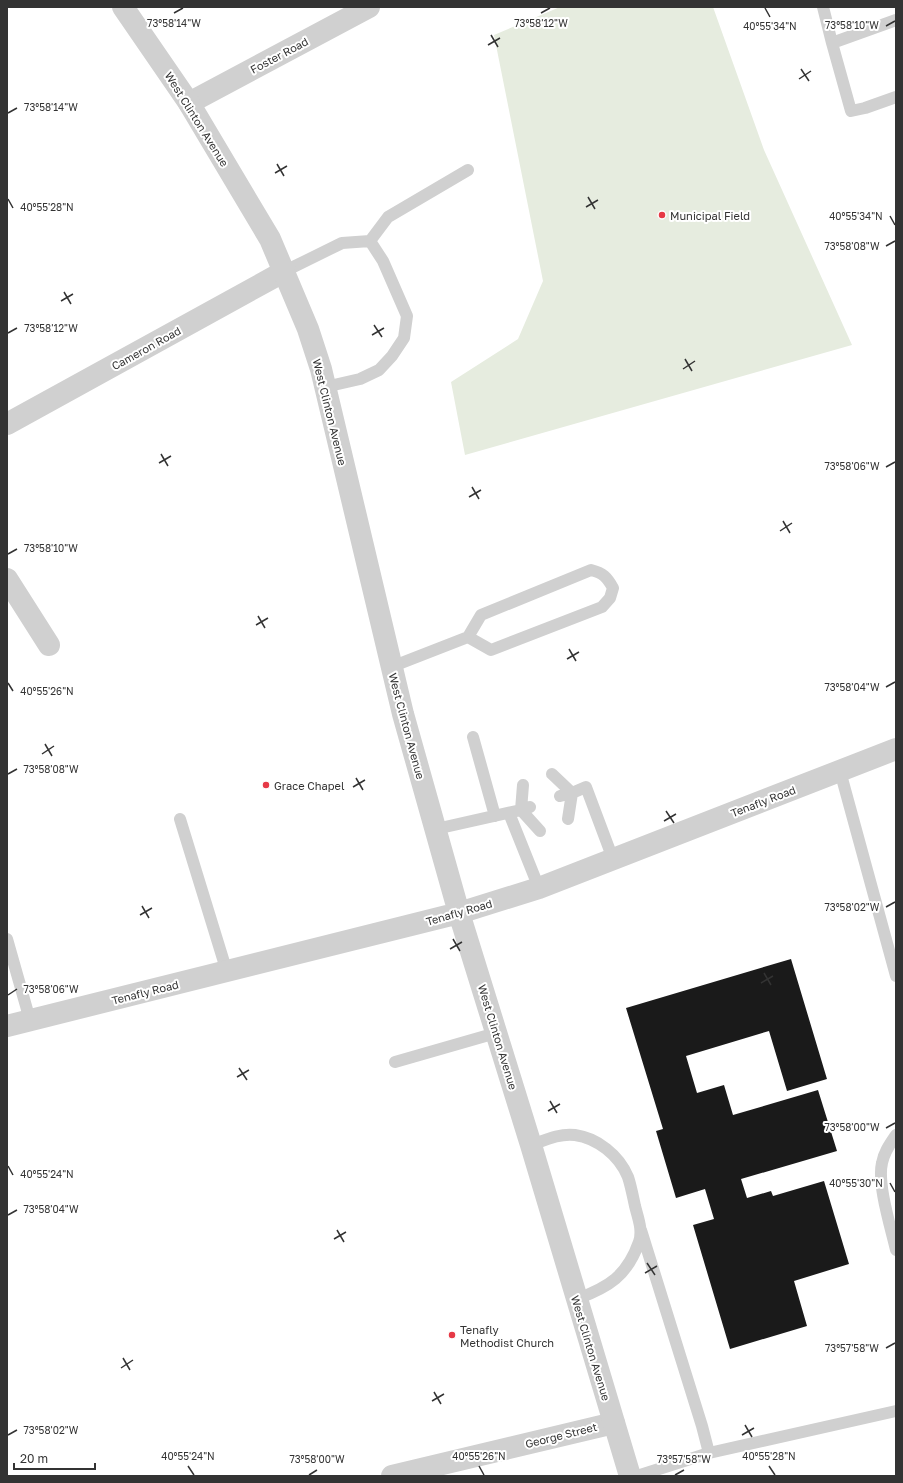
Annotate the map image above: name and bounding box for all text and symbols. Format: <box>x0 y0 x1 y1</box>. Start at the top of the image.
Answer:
text: 73°58'14"W <box>147 17 201 29</box>
text: 73°58'12"W <box>514 17 568 29</box>
text: 73°58'10"W <box>825 19 879 31</box>
text: 40°55'34"N <box>743 20 797 32</box>
street label: Foster Road <box>248 34 310 76</box>
street label: West Clinton Avenue <box>162 69 232 169</box>
text: 73°58'14"W <box>24 101 78 113</box>
text: 40°55'28"N <box>20 201 74 213</box>
place label: Municipal Field <box>670 209 750 222</box>
marker: Municipal Field <box>657 210 667 220</box>
text: 40°55'34"N <box>829 210 883 222</box>
text: 73°58'08"W <box>824 240 880 252</box>
text: 73°58'12"W <box>24 322 78 334</box>
street label: Cameron Road <box>109 324 183 372</box>
street label: West Clinton Avenue <box>310 357 350 467</box>
text: 73°58'06"W <box>824 460 880 472</box>
text: 73°58'10"W <box>24 542 78 554</box>
street label: West Clinton Avenue <box>387 671 427 781</box>
text: 73°58'04"W <box>824 681 880 693</box>
text: 40°55'26"N <box>20 685 74 697</box>
text: 73°58'08"W <box>23 763 79 775</box>
place label: Grace Chapel <box>274 779 345 792</box>
marker: Grace Chapel <box>261 780 271 790</box>
street label: Tenafly Road <box>729 783 797 819</box>
street label: Tenafly Road <box>424 896 494 928</box>
text: 73°58'02"W <box>825 901 880 913</box>
street label: Tenafly Road <box>110 977 180 1007</box>
text: 73°58'06"W <box>23 983 79 995</box>
street label: West Clinton Avenue <box>476 983 520 1091</box>
text: 73°58'00"W <box>824 1121 880 1133</box>
text: 40°55'24"N <box>20 1168 74 1180</box>
text: 40°55'30"N <box>829 1177 883 1189</box>
text: 73°58'04"W <box>23 1203 79 1215</box>
street label: West Clinton Avenue <box>569 1294 613 1402</box>
place label: Tenafly Methodist Church <box>460 1323 554 1349</box>
marker: Tenafly Methodist Church <box>447 1330 457 1340</box>
text: 73°57'58"W <box>825 1342 879 1354</box>
street label: George Street <box>524 1420 598 1450</box>
text: 73°58'02"W <box>24 1424 79 1436</box>
scale bar <box>14 1445 95 1471</box>
text: 40°55'24"N <box>161 1450 215 1462</box>
text: 40°55'26"N <box>452 1450 506 1462</box>
text: 40°55'28"N <box>742 1450 796 1462</box>
text: 20 m <box>20 1451 48 1466</box>
text: 73°58'00"W <box>289 1453 345 1465</box>
text: 73°57'58"W <box>657 1453 711 1465</box>

